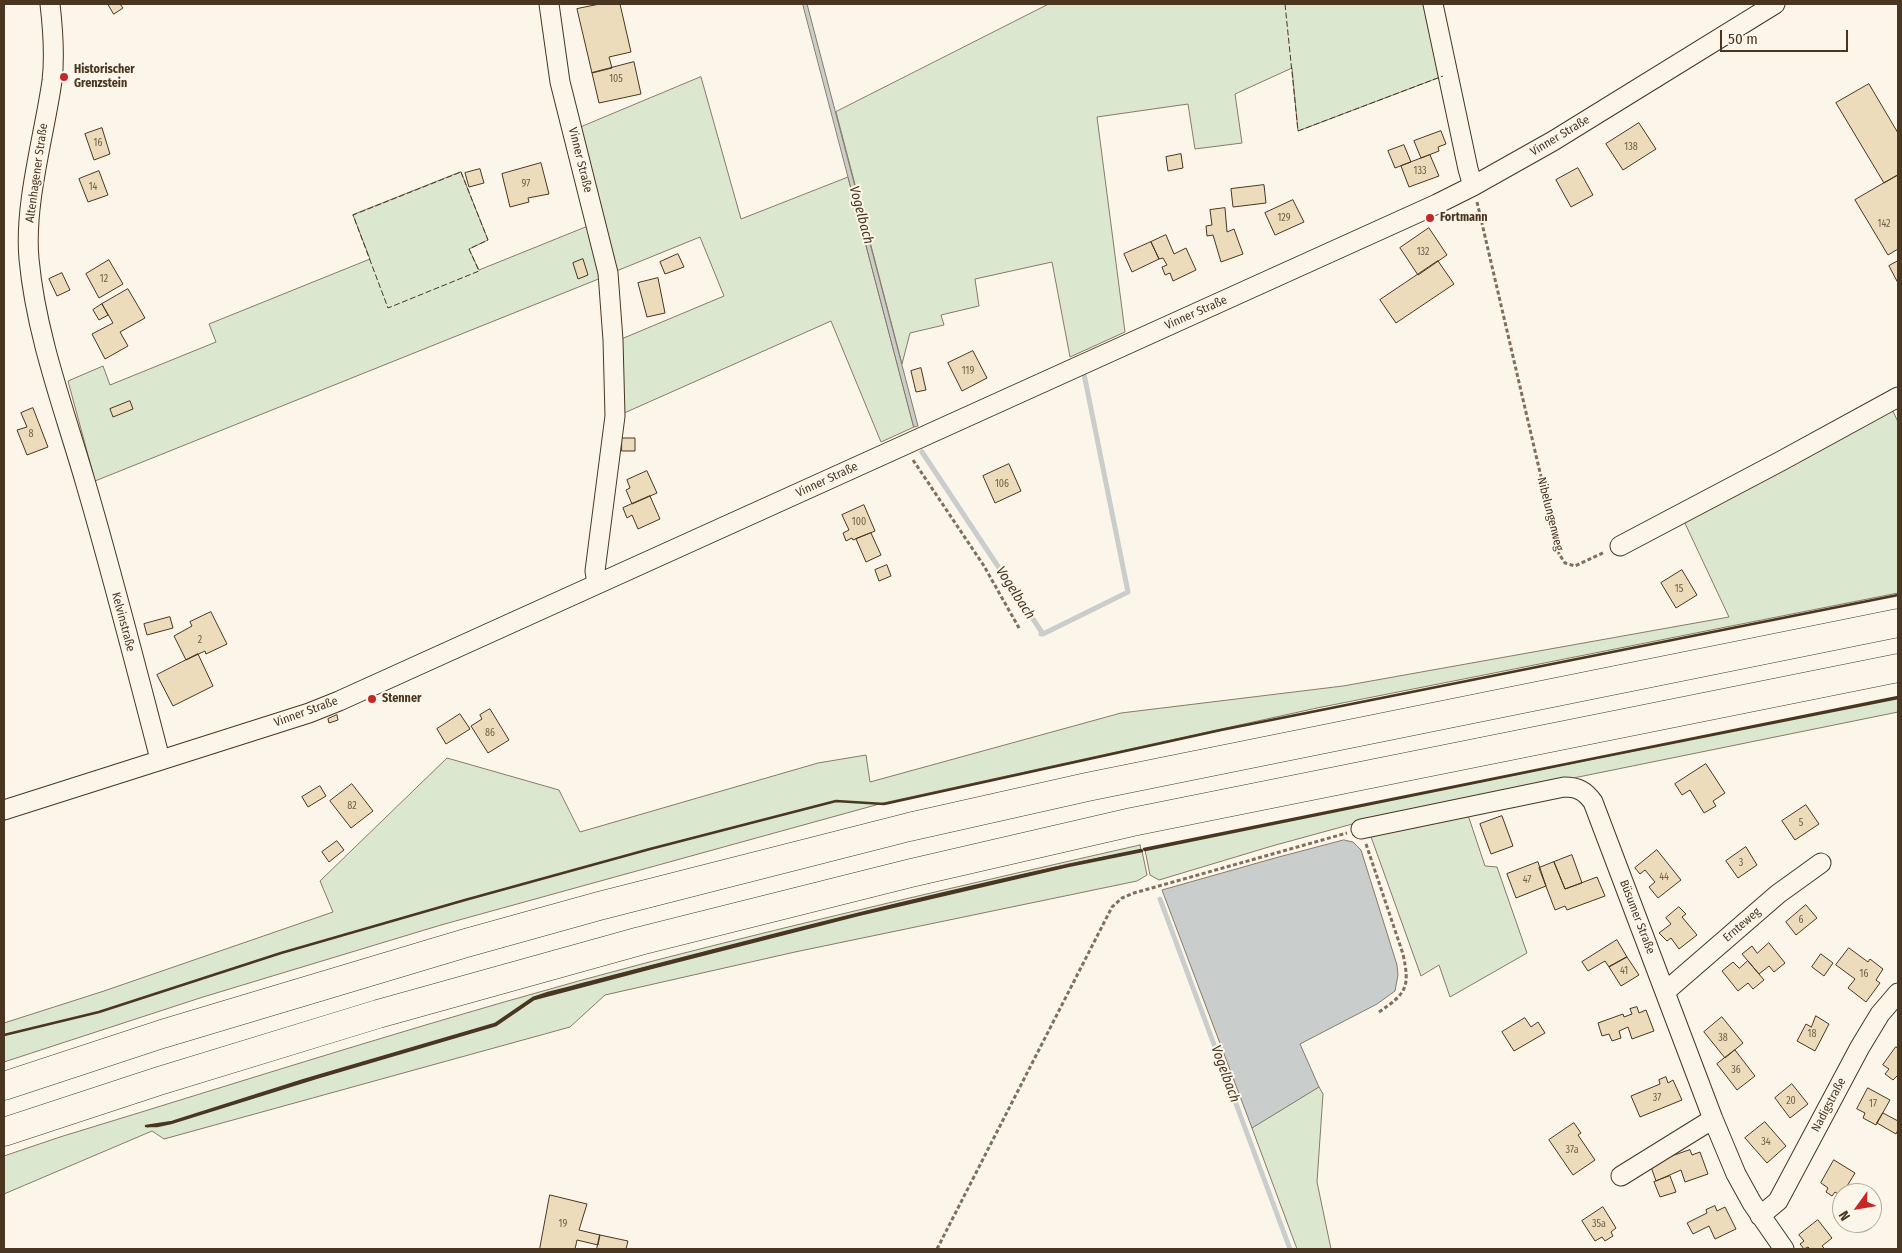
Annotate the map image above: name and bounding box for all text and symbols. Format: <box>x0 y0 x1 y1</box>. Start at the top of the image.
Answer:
scale bar <box>1722 20 1850 52</box>
text: 50 m <box>1728 30 1758 48</box>
place label: Historischer Grenzstein <box>74 63 135 91</box>
marker: Historischer Grenzstein <box>58 71 70 83</box>
house number: 105 <box>609 73 623 85</box>
street label: Vinner Straße <box>1528 113 1592 159</box>
street label: Altenhagener Straße <box>23 122 51 224</box>
street label: Vinner Straße <box>565 126 595 194</box>
house number: 16 <box>94 137 102 149</box>
house number: 138 <box>1624 141 1638 153</box>
house number: 133 <box>1414 165 1426 177</box>
house number: 97 <box>522 178 530 190</box>
house number: 14 <box>89 181 97 193</box>
water label: Vogelbach <box>845 184 877 246</box>
place label: Fortmann <box>1440 211 1488 225</box>
house number: 129 <box>1277 212 1291 224</box>
marker: Fortmann <box>1424 212 1436 224</box>
house number: 142 <box>1877 218 1891 230</box>
house number: 132 <box>1417 246 1429 258</box>
house number: 12 <box>100 273 108 285</box>
street label: Vinner Straße <box>1163 293 1229 333</box>
house number: 119 <box>962 365 974 377</box>
house number: 8 <box>29 428 33 440</box>
street label: Vinner Straße <box>794 459 860 501</box>
street label: Nibelungenweg <box>1534 476 1566 552</box>
house number: 106 <box>995 478 1009 490</box>
house number: 100 <box>852 516 866 528</box>
water label: Vogelbach <box>992 563 1038 623</box>
house number: 15 <box>1675 583 1683 595</box>
street label: Kelvinstraße <box>108 591 138 653</box>
house number: 2 <box>198 634 202 646</box>
place label: Stenner <box>382 692 421 706</box>
marker: Stenner <box>366 693 378 705</box>
street label: Vinner Straße <box>272 694 340 730</box>
house number: 86 <box>485 727 495 739</box>
house number: 82 <box>347 800 357 812</box>
house number: 5 <box>1799 817 1803 829</box>
house number: 3 <box>1739 857 1743 869</box>
house number: 44 <box>1659 871 1669 883</box>
house number: 47 <box>1523 874 1531 886</box>
street label: Büsumer Straße <box>1616 878 1658 956</box>
street label: Ernteweg <box>1720 905 1764 945</box>
house number: 6 <box>1799 914 1803 926</box>
house number: 41 <box>1620 965 1628 977</box>
house number: 16 <box>1860 968 1868 980</box>
house number: 18 <box>1808 1028 1816 1040</box>
house number: 38 <box>1718 1032 1728 1044</box>
water label: Vogelbach <box>1207 1043 1243 1105</box>
house number: 36 <box>1731 1064 1741 1076</box>
street label: Nadigstraße <box>1809 1075 1849 1135</box>
house number: 37 <box>1653 1092 1661 1104</box>
house number: 20 <box>1786 1095 1796 1107</box>
house number: 17 <box>1869 1098 1877 1110</box>
house number: 34 <box>1761 1136 1771 1148</box>
house number: 37a <box>1565 1144 1579 1156</box>
north arrow <box>1832 1183 1882 1233</box>
text: N <box>1835 1208 1854 1224</box>
house number: 19 <box>559 1218 567 1230</box>
house number: 35a <box>1592 1218 1606 1230</box>

